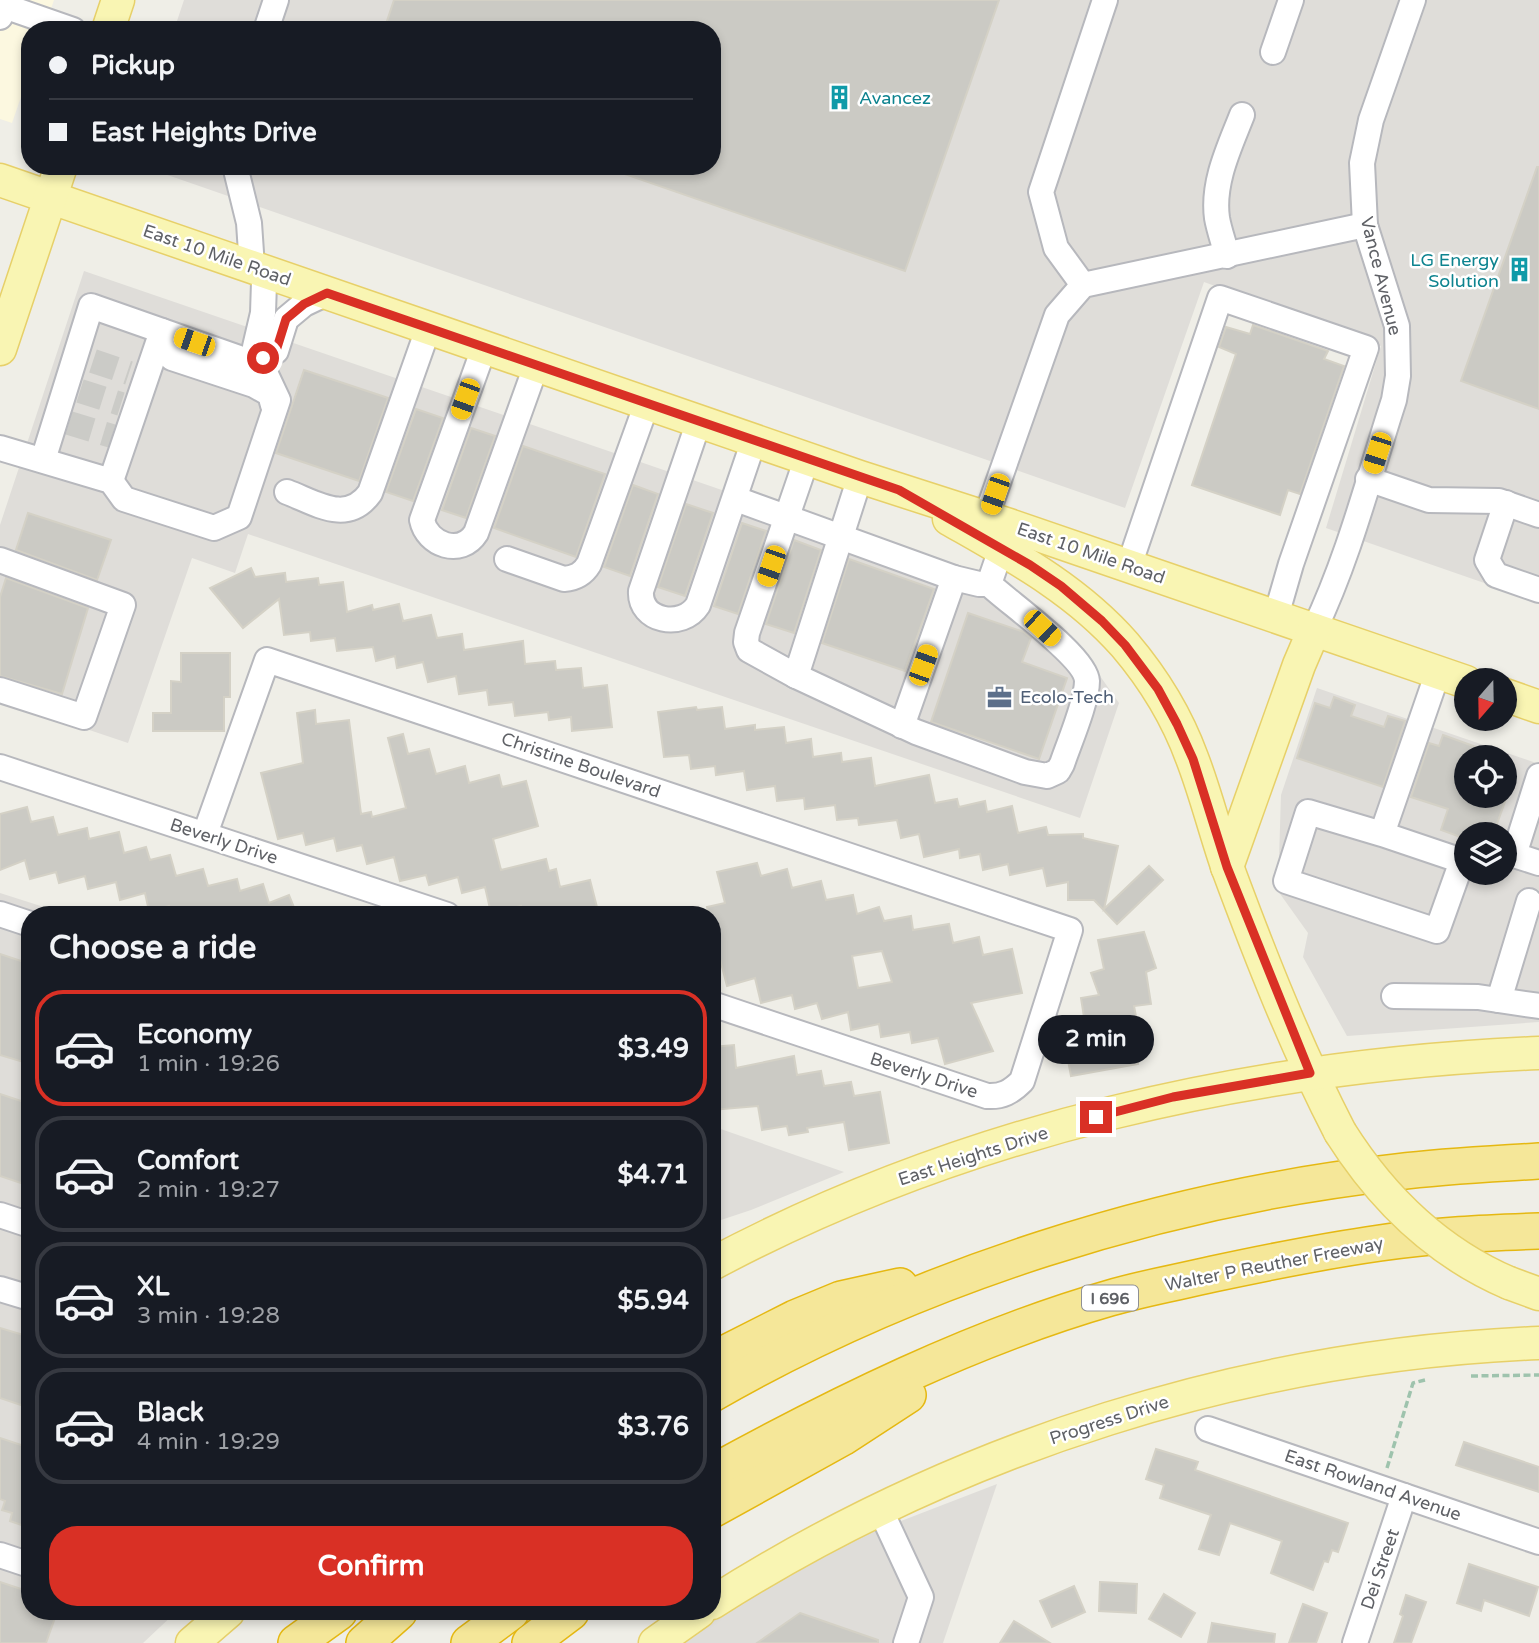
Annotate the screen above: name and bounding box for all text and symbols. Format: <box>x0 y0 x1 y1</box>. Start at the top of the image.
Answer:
text: Pickup <box>91 50 175 81</box>
building icon: Avancez <box>825 84 853 112</box>
place label: Avancez <box>859 87 931 109</box>
text: East Heights Drive <box>91 117 317 148</box>
street label: Vance Avenue <box>1356 214 1406 338</box>
street label: East 10 Mile Road <box>140 219 294 291</box>
place label: LG Energy Solution <box>1410 249 1499 292</box>
building icon: LG Energy Solution <box>1505 256 1533 284</box>
car <box>171 325 218 359</box>
route start <box>247 342 279 374</box>
car <box>448 376 483 422</box>
car <box>1361 430 1394 476</box>
car <box>979 471 1012 517</box>
street label: East 10 Mile Road <box>1014 517 1168 589</box>
car <box>755 543 788 589</box>
car <box>1020 606 1065 650</box>
car <box>906 642 941 688</box>
north arrow <box>1454 668 1517 732</box>
map controls <box>1454 668 1517 885</box>
office icon: Ecolo-Tech <box>986 683 1014 711</box>
place label: Ecolo-Tech <box>1020 686 1114 708</box>
street label: Christine Boulevard <box>498 727 664 803</box>
button: locate <box>1454 745 1517 808</box>
street label: Beverly Drive <box>167 813 281 869</box>
button: layers <box>1454 822 1517 885</box>
text: Choose a ride <box>49 929 256 967</box>
callout: 2 min <box>1038 1016 1154 1064</box>
icon: car <box>53 1017 116 1080</box>
text: Economy <box>137 1019 252 1050</box>
text: 2 min <box>1065 1025 1127 1053</box>
text: $3.49 <box>618 1033 689 1064</box>
street label: Beverly Drive <box>867 1047 981 1103</box>
text: 1 min · 19:26 <box>137 1050 280 1078</box>
route end <box>1080 1101 1112 1133</box>
street label: East Heights Drive <box>895 1121 1051 1191</box>
icon: car <box>53 1143 116 1206</box>
text: Comfort <box>137 1145 239 1176</box>
text: $4.71 <box>617 1159 689 1190</box>
text: 2 min · 19:27 <box>137 1176 280 1204</box>
street label: Walter P Reuther Freeway <box>1163 1232 1385 1296</box>
icon: car <box>53 1269 116 1332</box>
text: XL <box>137 1271 169 1302</box>
text: $5.94 <box>617 1285 689 1316</box>
road number: I 696 <box>1082 1286 1138 1310</box>
text: 3 min · 19:28 <box>137 1302 280 1330</box>
street label: Progress Drive <box>1047 1390 1171 1450</box>
icon: car <box>53 1395 116 1458</box>
text: Black <box>137 1397 204 1428</box>
text: $3.76 <box>617 1411 689 1442</box>
text: 4 min · 19:29 <box>137 1428 280 1456</box>
street label: East Rowland Avenue <box>1282 1444 1464 1526</box>
button: Confirm <box>49 1526 693 1606</box>
street label: Dei Street <box>1356 1526 1404 1612</box>

